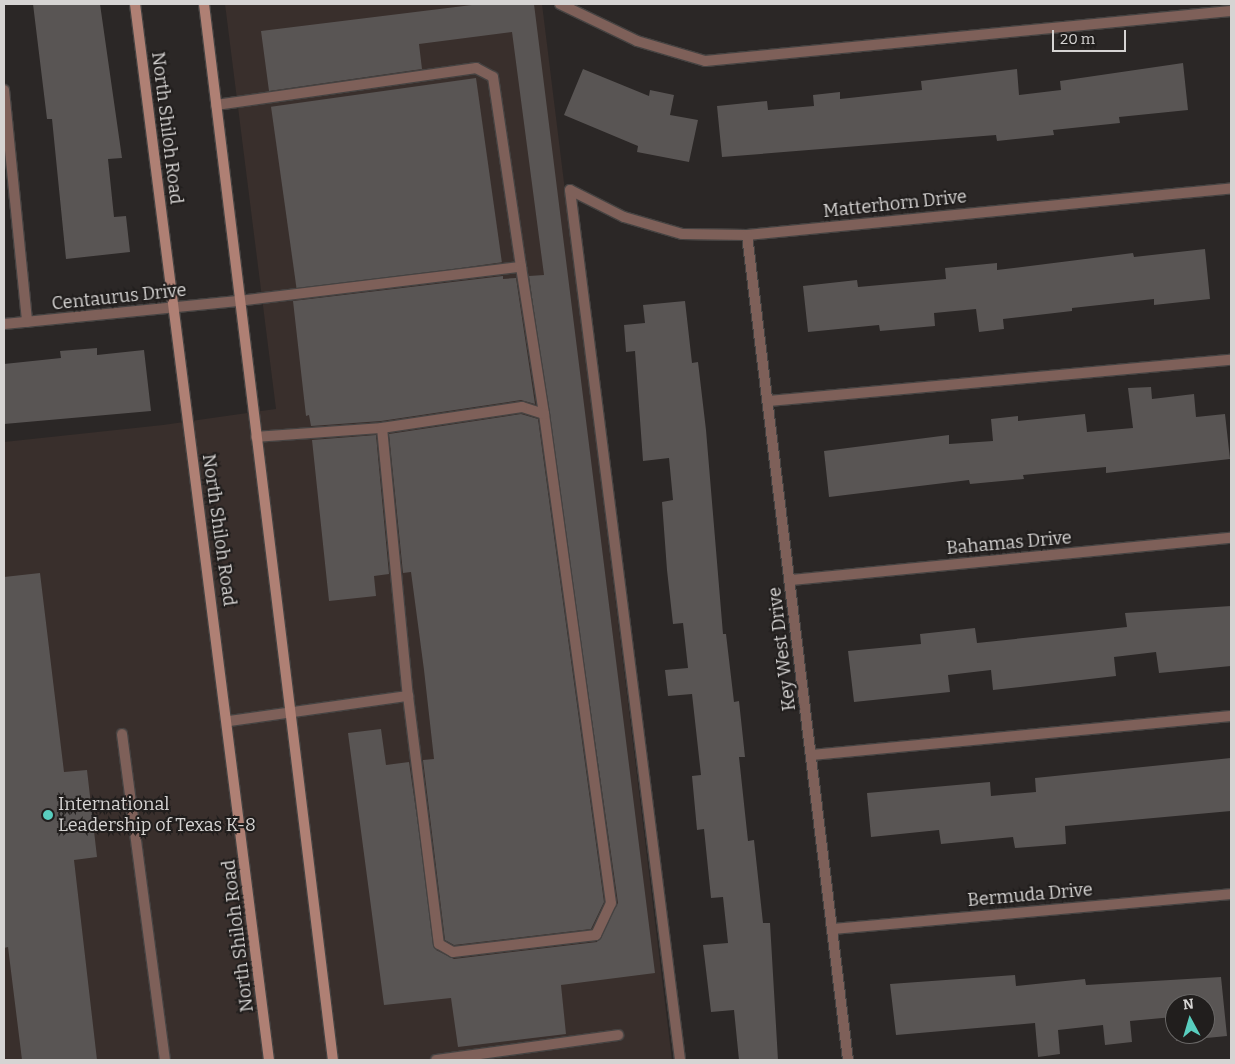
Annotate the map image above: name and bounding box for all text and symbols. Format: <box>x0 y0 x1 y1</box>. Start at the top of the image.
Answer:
scale bar <box>1055 20 1129 52</box>
text: 20 m <box>1060 30 1095 48</box>
street label: North Shiloh Road <box>147 51 187 205</box>
street label: Matterhorn Drive <box>822 186 968 222</box>
street label: Centaurus Drive <box>51 279 187 315</box>
street label: North Shiloh Road <box>198 453 240 607</box>
street label: Bahamas Drive <box>945 527 1073 559</box>
street label: Key West Drive <box>764 586 800 712</box>
place label: International Leadership of Texas K-8 <box>58 794 256 836</box>
marker: International Leadership of Texas K-8 <box>42 809 54 821</box>
street label: North Shiloh Road <box>218 859 258 1013</box>
street label: Bermuda Drive <box>967 879 1093 911</box>
north arrow <box>1165 994 1215 1044</box>
text: N <box>1182 996 1195 1014</box>

